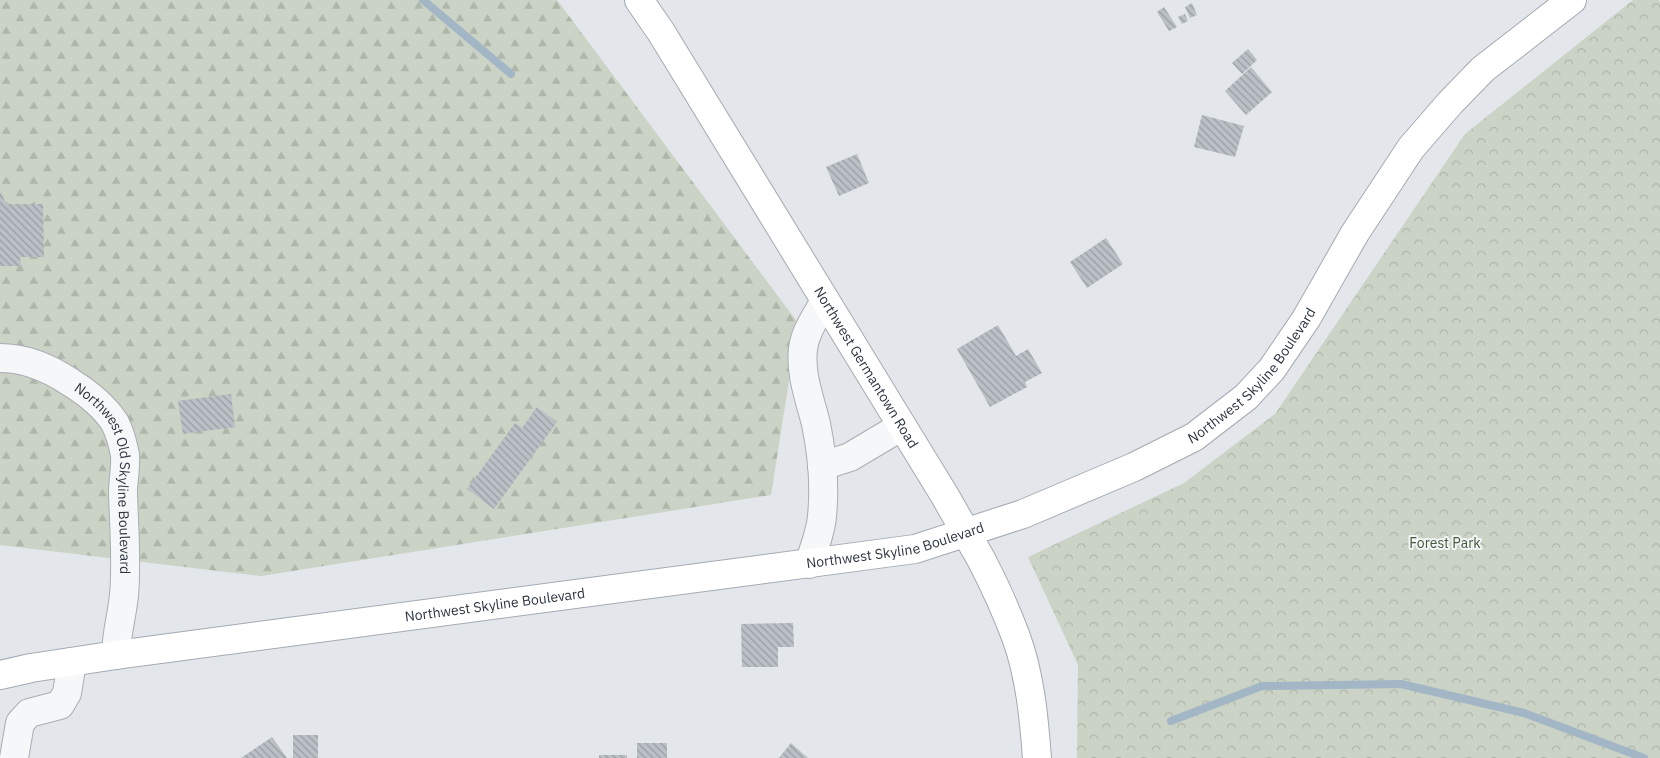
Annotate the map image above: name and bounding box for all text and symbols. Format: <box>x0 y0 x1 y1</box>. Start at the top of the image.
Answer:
street label: Northwest Germantown Road <box>810 283 923 451</box>
street label: Northwest Skyline Boulevard <box>1185 304 1320 448</box>
street label: Northwest Old Skyline Boulevard <box>71 379 134 574</box>
street label: Northwest Skyline Boulevard <box>805 518 986 572</box>
park label: Forest Park <box>1409 534 1481 552</box>
street label: Northwest Skyline Boulevard <box>404 584 586 626</box>

